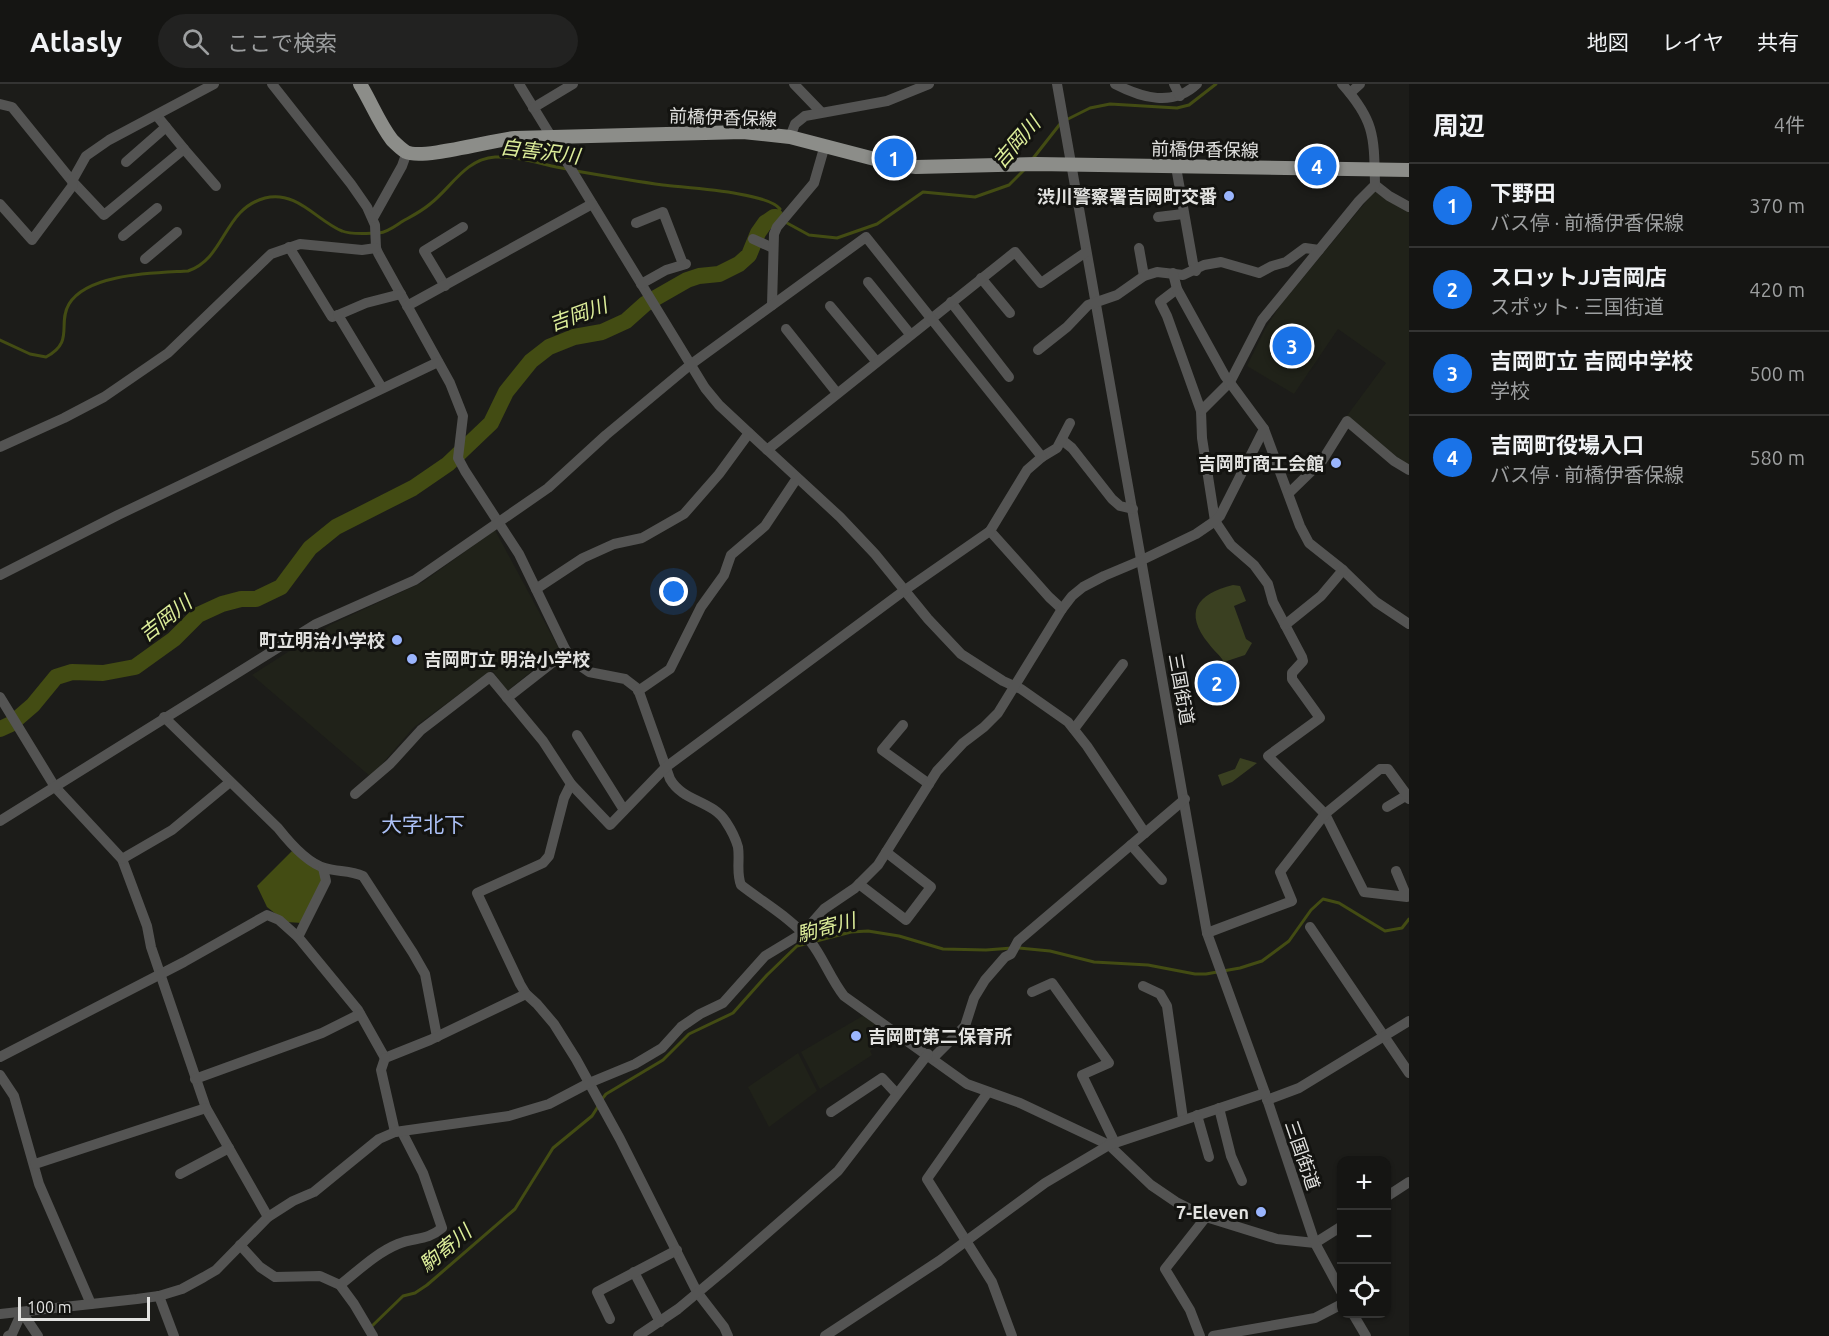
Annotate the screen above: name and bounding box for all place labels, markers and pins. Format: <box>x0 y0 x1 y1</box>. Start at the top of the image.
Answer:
pin: 1 <box>874 136 914 181</box>
pin: 4 <box>1298 144 1336 188</box>
place label: 渋川警察署吉岡町交番 <box>1037 186 1217 206</box>
marker: 渋川警察署吉岡町交番 <box>1222 189 1236 203</box>
pin: 3 <box>1272 324 1312 368</box>
place label: 吉岡町商工会館 <box>1198 453 1324 473</box>
marker: 吉岡町商工会館 <box>1329 456 1343 470</box>
place label: 町立明治小学校 <box>259 630 385 650</box>
marker: 町立明治小学校 <box>390 633 404 647</box>
place label: 吉岡町立 明治小学校 <box>424 649 590 669</box>
marker: 吉岡町立 明治小学校 <box>405 652 419 666</box>
pin: 2 <box>1198 660 1236 706</box>
place label: 吉岡町第二保育所 <box>868 1026 1012 1046</box>
marker: 吉岡町第二保育所 <box>849 1029 863 1043</box>
place label: 7-Eleven <box>1176 1202 1249 1222</box>
marker: 7-Eleven <box>1254 1205 1268 1219</box>

